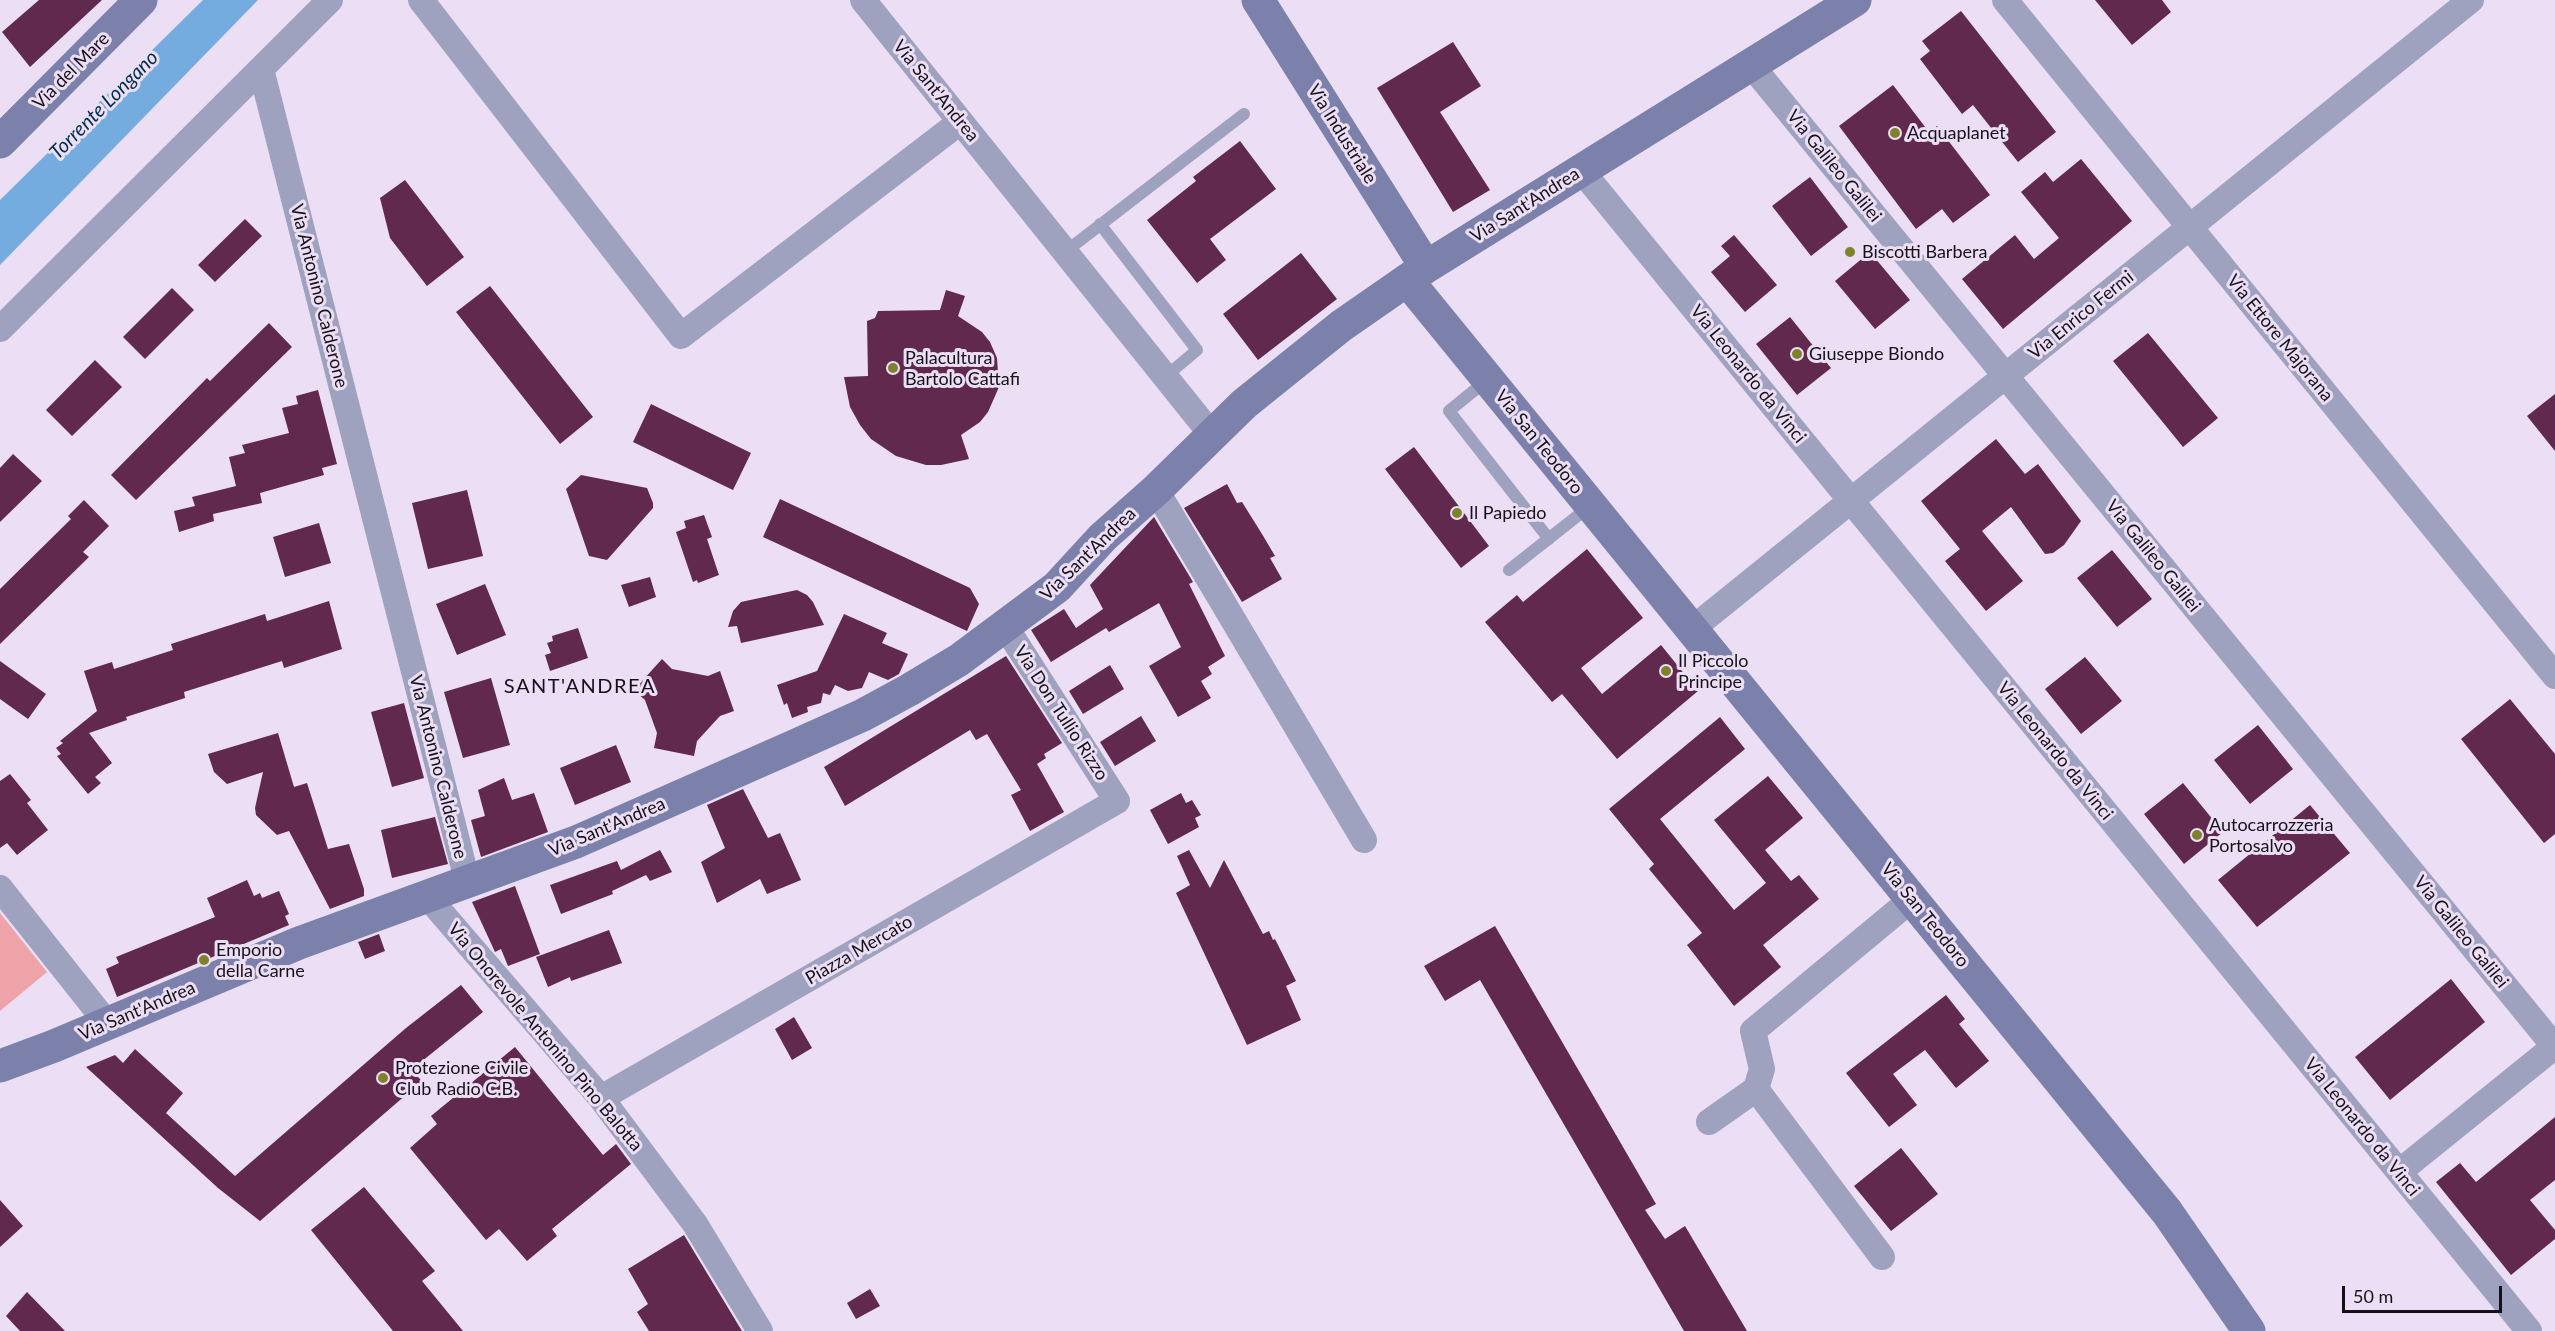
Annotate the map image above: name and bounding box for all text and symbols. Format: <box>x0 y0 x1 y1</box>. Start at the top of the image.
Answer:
street label: Via del Mare <box>28 28 114 114</box>
street label: Via Sant'Andrea <box>888 36 984 146</box>
water label: Torrente Longano <box>45 46 163 164</box>
street label: Via Industriale <box>1303 80 1381 188</box>
street label: Via Galileo Galilei <box>1782 106 1886 226</box>
place label: Acquaplanet <box>1907 122 2006 144</box>
marker: Acquaplanet <box>1888 126 1902 140</box>
street label: Via Sant'Andrea <box>1466 163 1584 247</box>
street label: Via Antonino Calderone <box>286 202 352 390</box>
place label: Biscotti Barbera <box>1862 241 1987 263</box>
marker: Biscotti Barbera <box>1843 245 1857 259</box>
street label: Via Enrico Fermi <box>2024 266 2138 364</box>
street label: Via Ettore Majorana <box>2222 270 2338 406</box>
street label: Via Leonardo da Vinci <box>1686 301 1810 447</box>
place label: Giuseppe Biondo <box>1809 343 1944 365</box>
place label: Palacultura Bartolo Cattafi <box>905 347 1020 389</box>
marker: Giuseppe Biondo <box>1790 347 1804 361</box>
marker: Palacultura Bartolo Cattafi <box>886 361 900 375</box>
street label: Via San Teodoro <box>1490 385 1588 499</box>
street label: Via Galileo Galilei <box>2101 496 2205 616</box>
place label: Il Papiedo <box>1469 502 1546 524</box>
street label: Via Sant'Andrea <box>1036 503 1140 605</box>
marker: Il Papiedo <box>1450 506 1464 520</box>
street label: Via Don Tullio Rizzo <box>1009 641 1113 785</box>
place label: Il Piccolo Principe <box>1678 650 1748 692</box>
marker: Il Piccolo Principe <box>1659 664 1673 678</box>
street label: Via Antonino Calderone <box>405 673 471 861</box>
district label: SANT'ANDREA <box>504 675 656 699</box>
street label: Via Leonardo da Vinci <box>1993 678 2117 824</box>
street label: Via Sant'Andrea <box>545 793 669 861</box>
place label: Autocarrozzeria Portosalvo <box>2209 814 2333 856</box>
marker: Autocarrozzeria Portosalvo <box>2190 828 2204 842</box>
street label: Via San Teodoro <box>1876 858 1974 972</box>
street label: Via Galileo Galilei <box>2409 872 2513 992</box>
street label: Piazza Mercato <box>802 911 916 989</box>
street label: Via Onorevole Antonino Pino Balotta <box>443 918 647 1156</box>
place label: Emporio della Carne <box>216 939 305 982</box>
marker: Emporio della Carne <box>197 953 211 967</box>
street label: Via Sant'Andrea <box>75 977 199 1045</box>
street label: Via Leonardo da Vinci <box>2300 1054 2424 1200</box>
place label: Protezione Civile Club Radio C.B. <box>395 1057 528 1100</box>
marker: Protezione Civile Club Radio C.B. <box>376 1071 390 1085</box>
scale bar <box>2345 1274 2506 1312</box>
text: 50 m <box>2353 1285 2393 1307</box>

